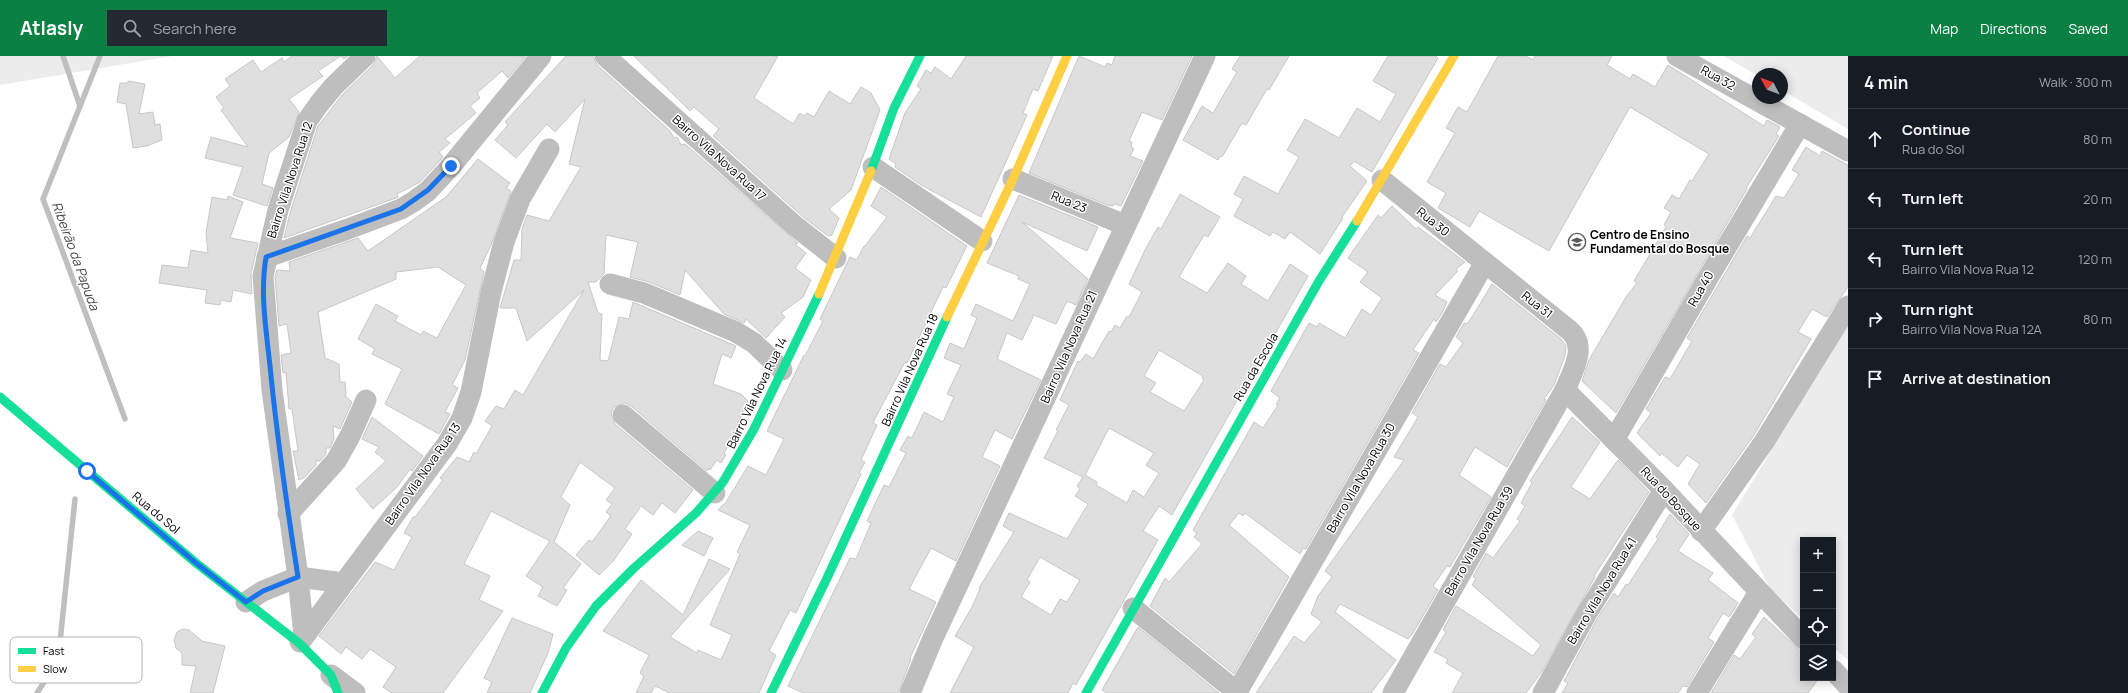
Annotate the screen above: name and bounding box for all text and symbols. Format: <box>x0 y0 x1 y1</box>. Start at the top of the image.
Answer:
search box <box>107 10 387 46</box>
text: Atlasly <box>20 15 83 41</box>
icon: search <box>121 17 143 39</box>
text: Search here <box>153 18 236 39</box>
text: Map <box>1930 19 1958 38</box>
text: Directions <box>1980 19 2047 38</box>
text: Saved <box>2069 19 2108 38</box>
street label: Rua 32 <box>1698 61 1739 94</box>
north arrow <box>1752 68 1788 104</box>
text: 4 min <box>1864 71 1908 94</box>
text: Walk · 300 m <box>2039 73 2112 91</box>
street label: Bairro Vila Nova Rua 17 <box>669 111 770 204</box>
street label: Bairro Vila Nova Rua 12 <box>263 119 316 240</box>
text: Continue <box>1902 119 1970 140</box>
icon: ahead <box>1864 128 1886 150</box>
text: 80 m <box>2083 130 2112 148</box>
text: Rua do Sol <box>1902 140 1964 158</box>
route end <box>442 157 460 175</box>
street label: Rua 23 <box>1049 187 1090 216</box>
icon: left <box>1864 188 1886 210</box>
text: Turn left <box>1902 188 1964 209</box>
text: 20 m <box>2083 190 2112 208</box>
water label: Ribeirão da Papuda <box>48 199 104 313</box>
street label: Rua 30 <box>1413 203 1453 240</box>
place label: Centro de Ensino Fundamental do Bosque <box>1590 226 1729 257</box>
school or university icon: Centro de Ensino Fundamental do Bosque <box>1567 232 1587 252</box>
text: Turn left <box>1902 239 1964 260</box>
icon: left <box>1864 248 1886 270</box>
text: 120 m <box>2078 250 2112 268</box>
text: Bairro Vila Nova Rua 12 <box>1902 260 2034 278</box>
street label: Rua 40 <box>1684 268 1717 310</box>
street label: Rua 31 <box>1518 287 1556 322</box>
street label: Bairro Vila Nova Rua 21 <box>1036 288 1101 406</box>
text: Turn right <box>1902 299 1973 320</box>
icon: right <box>1864 308 1886 330</box>
text: 80 m <box>2083 310 2112 328</box>
street label: Bairro Vila Nova Rua 18 <box>877 311 942 429</box>
text: Bairro Vila Nova Rua 12A <box>1902 320 2042 338</box>
street label: Rua da Escola <box>1229 330 1282 404</box>
street label: Bairro Vila Nova Rua 14 <box>722 334 791 451</box>
icon: arrive <box>1864 368 1886 390</box>
text: Arrive at destination <box>1902 368 2051 389</box>
street label: Bairro Vila Nova Rua 13 <box>381 419 464 528</box>
street label: Bairro Vila Nova Rua 30 <box>1322 420 1399 536</box>
route start <box>78 462 96 480</box>
street label: Rua do Bosque <box>1637 463 1706 535</box>
street label: Bairro Vila Nova Rua 39 <box>1440 483 1517 599</box>
street label: Rua do Sol <box>129 488 184 538</box>
street label: Bairro Vila Nova Rua 41 <box>1563 534 1640 647</box>
map controls <box>1800 537 1836 681</box>
button: + <box>1800 537 1836 573</box>
button: − <box>1800 573 1836 609</box>
button: locate <box>1800 609 1836 645</box>
legend <box>10 637 142 683</box>
text: Fast <box>43 643 65 658</box>
button: layers <box>1800 645 1836 681</box>
text: Slow <box>43 661 68 676</box>

